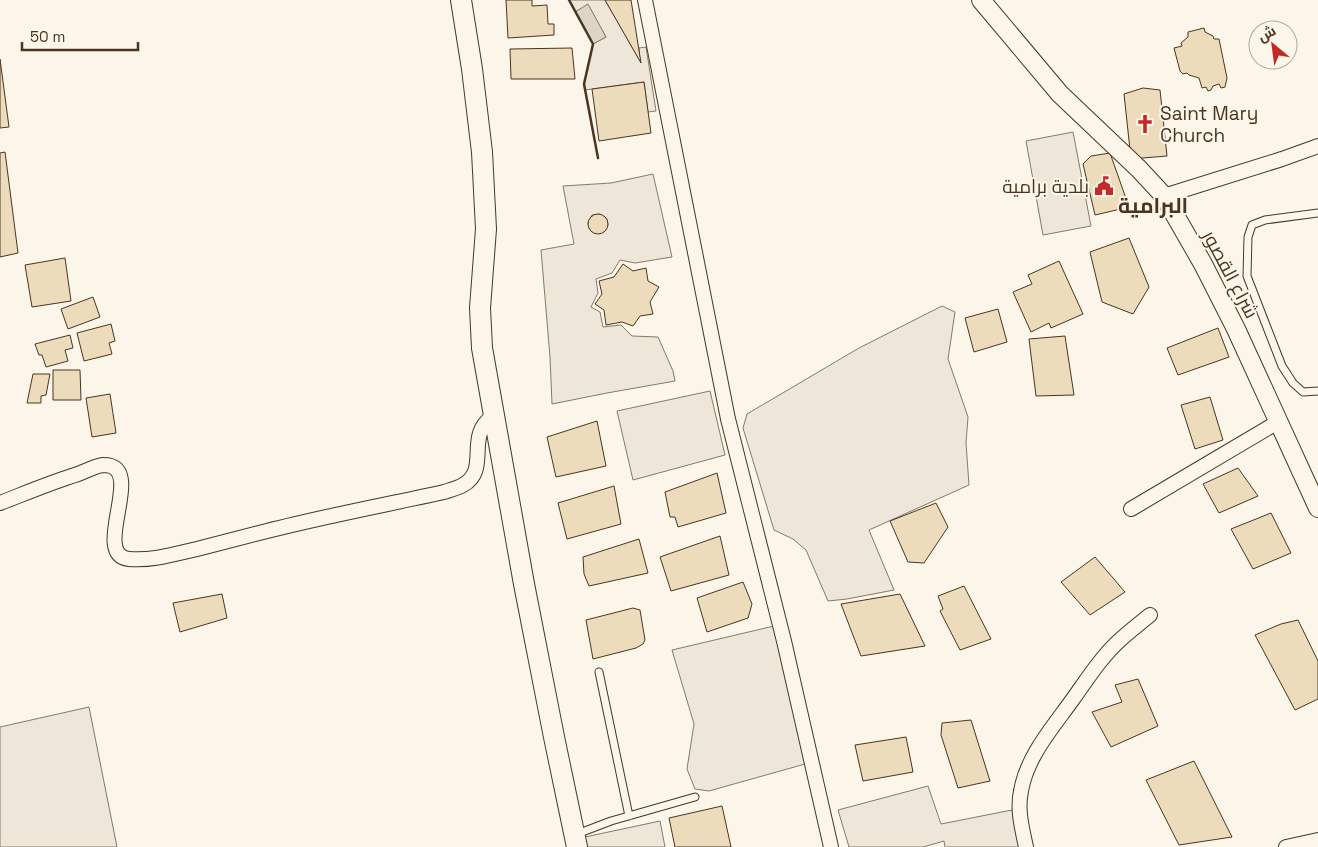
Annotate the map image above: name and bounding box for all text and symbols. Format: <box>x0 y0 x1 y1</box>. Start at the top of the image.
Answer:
scale bar <box>22 20 139 52</box>
north arrow <box>1248 20 1298 70</box>
text: ش <box>1254 21 1279 46</box>
text: 50 m <box>30 27 65 46</box>
place label: Saint Mary Church <box>1160 101 1258 148</box>
church icon: Saint Mary Church <box>1134 113 1156 135</box>
place label: بلدية برامية <box>1002 174 1089 199</box>
public building icon: بلدية برامية <box>1093 175 1115 197</box>
district label: البرامية <box>1118 192 1188 219</box>
street label: شراع القصور <box>1196 225 1264 323</box>

